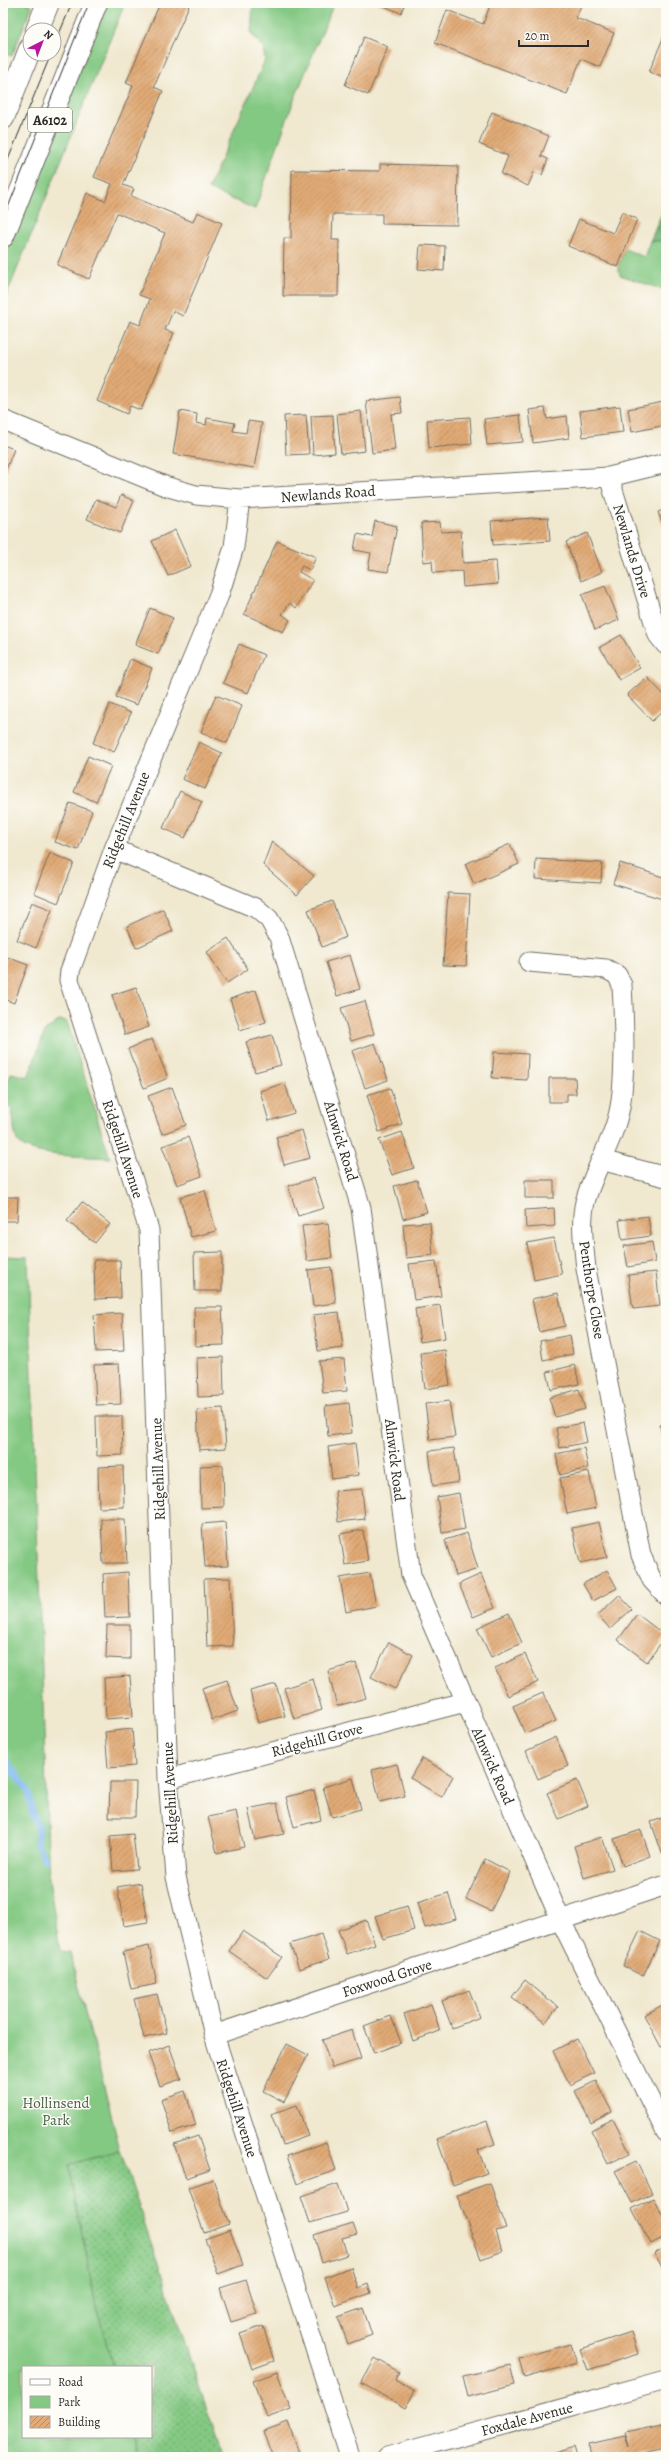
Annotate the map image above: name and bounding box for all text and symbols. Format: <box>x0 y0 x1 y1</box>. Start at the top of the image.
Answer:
north arrow <box>22 22 62 62</box>
scale bar <box>519 22 588 48</box>
text: N <box>40 27 56 43</box>
text: 20 m <box>525 28 549 44</box>
road number: A6102 <box>28 108 72 132</box>
street label: Newlands Road <box>280 481 377 507</box>
street label: Newlands Drive <box>608 502 656 601</box>
street label: Ridgehill Avenue <box>97 768 155 871</box>
street label: Ridgehill Avenue <box>98 1097 148 1201</box>
street label: Alnwick Road <box>319 1097 363 1184</box>
street label: Penthorpe Close <box>574 1239 610 1341</box>
street label: Ridgehill Avenue <box>146 1417 170 1521</box>
street label: Alnwick Road <box>380 1417 410 1503</box>
street label: Ridgehill Grove <box>269 1718 365 1762</box>
street label: Alnwick Road <box>467 1723 519 1809</box>
street label: Ridgehill Avenue <box>157 1741 183 1845</box>
street label: Foxwood Grove <box>340 1954 435 2002</box>
street label: Ridgehill Avenue <box>212 2056 262 2160</box>
park label: Hollinsend Park <box>22 2093 91 2130</box>
legend <box>22 2366 152 2438</box>
text: Road <box>58 2374 84 2390</box>
text: Park <box>58 2394 81 2410</box>
street label: Foxdale Avenue <box>479 2397 575 2441</box>
text: Building <box>58 2414 100 2430</box>

